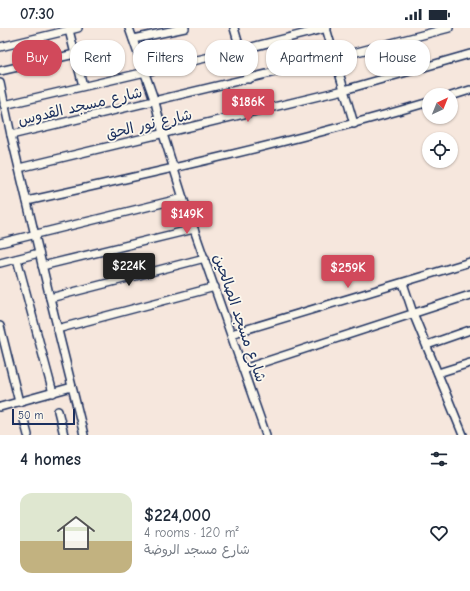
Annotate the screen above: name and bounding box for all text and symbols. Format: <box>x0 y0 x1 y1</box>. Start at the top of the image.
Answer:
text: 07:30 <box>20 5 54 23</box>
chip: Buy <box>12 40 62 76</box>
chip: Rent <box>70 40 125 76</box>
chip: Filters <box>133 40 197 76</box>
chip: New <box>205 40 258 76</box>
chip: Apartment <box>266 40 357 76</box>
chip: House <box>365 40 430 76</box>
street label: شارع مسجد القدوس <box>16 83 144 130</box>
north arrow <box>422 88 458 124</box>
map controls <box>422 88 458 168</box>
pin: $186K <box>220 89 276 123</box>
text: $186K <box>231 94 265 109</box>
street label: شارع نور الحق <box>104 105 194 144</box>
button: locate <box>422 132 458 168</box>
pin: $149K <box>159 201 215 235</box>
text: $149K <box>170 206 204 221</box>
street label: شارع مسجد الصالحين <box>209 252 270 385</box>
pin: $224K <box>101 253 157 287</box>
pin: $259K <box>320 255 376 289</box>
text: $224K <box>112 258 146 273</box>
text: $259K <box>330 260 366 275</box>
scale bar <box>12 407 75 426</box>
text: 50 m <box>18 409 43 422</box>
icon: filters <box>428 448 450 470</box>
text: 4 homes <box>20 450 81 469</box>
text: $224,000 <box>144 506 211 525</box>
icon: home <box>52 509 100 557</box>
icon: heart <box>428 522 450 544</box>
text: 4 rooms · 120 m² <box>144 525 239 540</box>
text: شارع مسجد الروضة <box>144 542 250 557</box>

